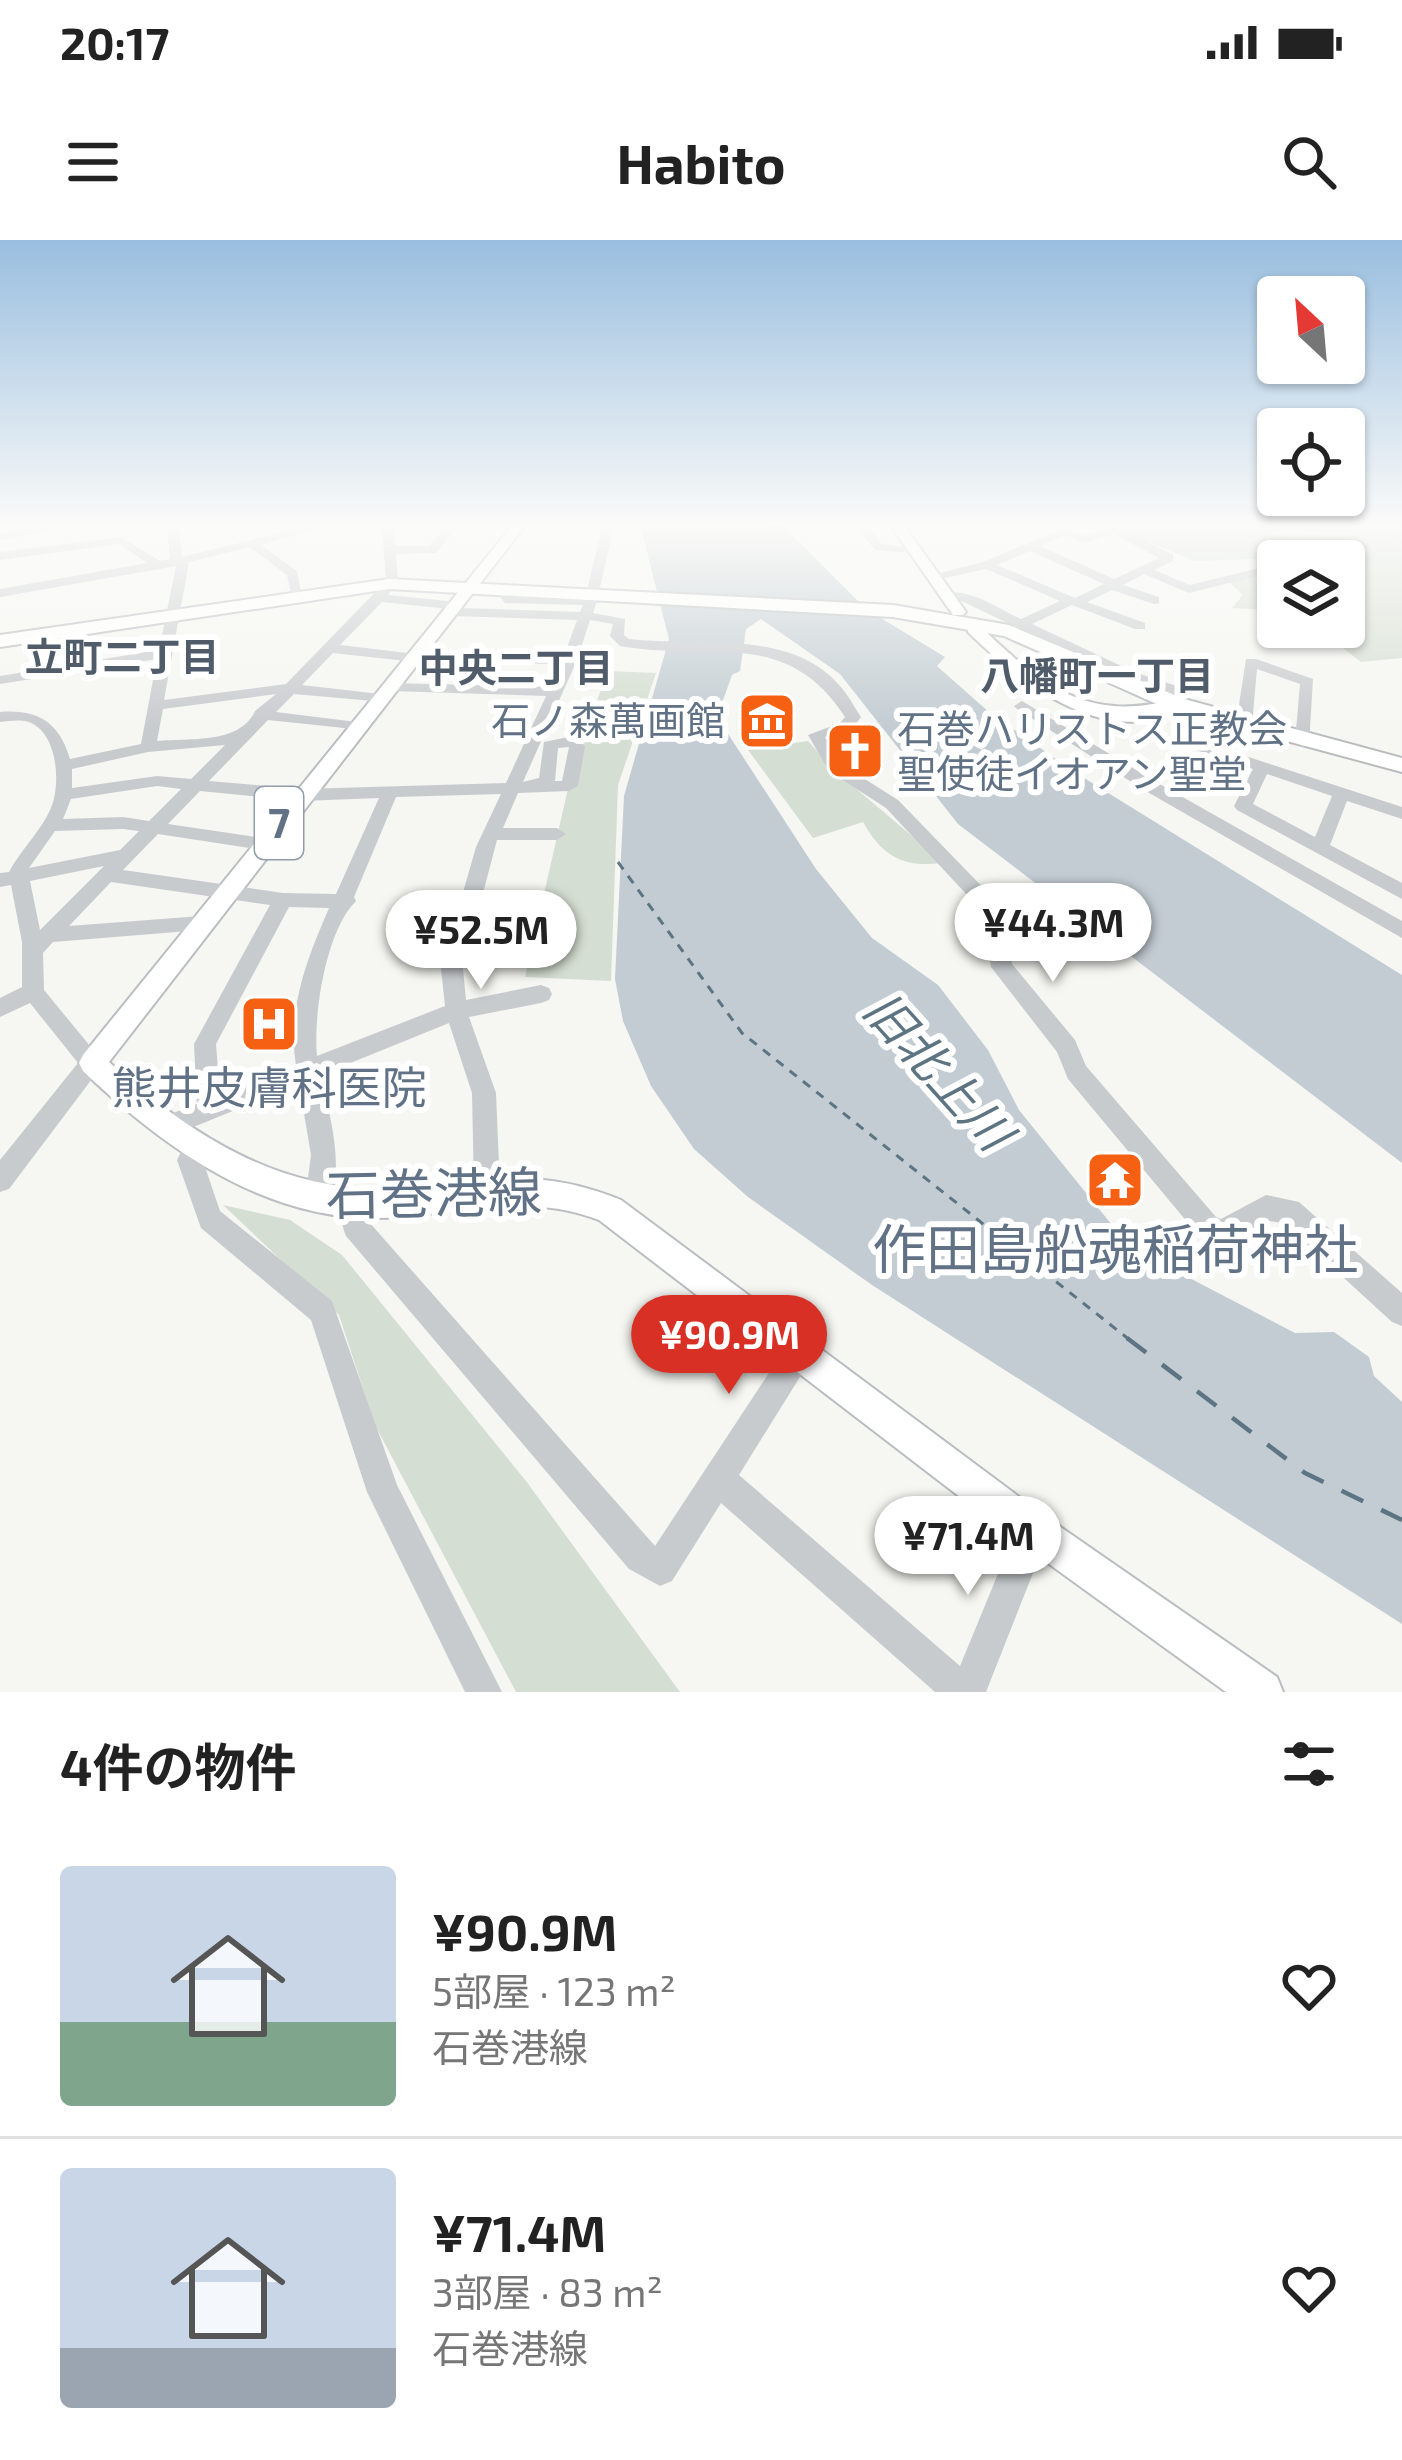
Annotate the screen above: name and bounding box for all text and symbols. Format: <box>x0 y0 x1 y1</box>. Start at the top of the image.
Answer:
text: 20:17 <box>60 15 169 69</box>
icon: menu <box>60 129 126 195</box>
icon: search <box>1276 129 1342 195</box>
text: Habito <box>616 130 786 195</box>
north arrow <box>1257 276 1365 384</box>
map controls <box>1257 276 1365 648</box>
button: locate <box>1257 408 1365 516</box>
button: layers <box>1257 540 1365 648</box>
district label: 立町二丁目 <box>24 632 220 679</box>
district label: 中央二丁目 <box>418 643 614 690</box>
district label: 八幡町一丁目 <box>980 651 1214 698</box>
museum icon: 石ノ森萬画館 <box>736 690 798 752</box>
place label: 石ノ森萬画館 <box>491 696 725 743</box>
place label: 石巻ハリストス正教会 聖使徒イオアン聖堂 <box>897 704 1287 796</box>
church icon: 石巻ハリストス正教会 聖使徒イオアン聖堂 <box>824 720 886 782</box>
road number: 7 <box>255 787 303 859</box>
pin: ¥44.3M <box>955 883 1151 985</box>
pin: ¥52.5M <box>383 890 579 992</box>
text: ¥44.3M <box>982 898 1124 945</box>
text: ¥52.5M <box>413 905 549 952</box>
water label: 旧北上川 <box>854 979 1029 1164</box>
hospital icon: 熊井皮膚科医院 <box>238 993 300 1055</box>
place label: 熊井皮膚科医院 <box>111 1059 427 1113</box>
temple icon: 作田島船魂稲荷神社 <box>1084 1149 1146 1211</box>
street label: 石巻港線 <box>325 1157 543 1226</box>
place label: 作田島船魂稲荷神社 <box>872 1215 1358 1280</box>
pin: ¥90.9M <box>631 1295 827 1397</box>
text: ¥90.9M <box>658 1310 800 1357</box>
pin: ¥71.4M <box>870 1496 1066 1598</box>
text: ¥71.4M <box>901 1511 1035 1558</box>
icon: filters <box>1276 1731 1342 1797</box>
text: 4件の物件 <box>60 1735 297 1796</box>
text: ¥90.9M <box>432 1900 617 1961</box>
icon: home <box>156 1914 300 2058</box>
icon: heart <box>1276 1953 1342 2019</box>
text: 5部屋 · 123 m² <box>432 1967 676 2014</box>
text: 石巻港線 <box>432 2023 588 2070</box>
text: ¥71.4M <box>432 2201 606 2262</box>
icon: home <box>156 2216 300 2360</box>
icon: heart <box>1276 2255 1342 2321</box>
text: 3部屋 · 83 m² <box>432 2268 663 2315</box>
text: 石巻港線 <box>432 2324 588 2371</box>

